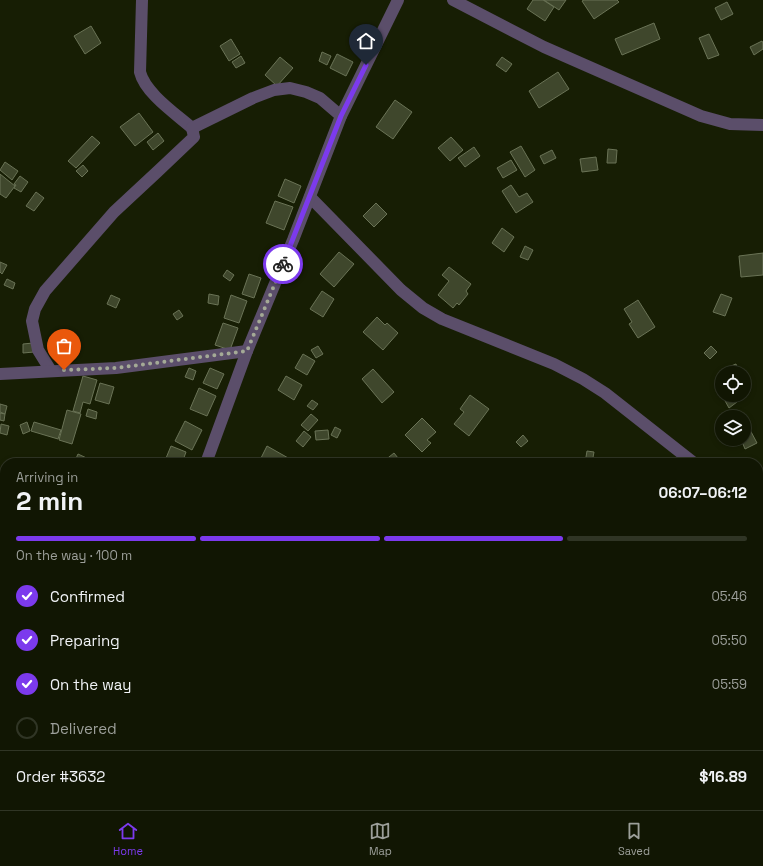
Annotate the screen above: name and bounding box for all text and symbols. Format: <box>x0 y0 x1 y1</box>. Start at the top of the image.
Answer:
pin <box>349 24 383 65</box>
icon: home <box>355 30 377 52</box>
courier <box>263 244 303 284</box>
icon: bike <box>272 253 294 275</box>
pin <box>47 329 81 370</box>
icon: bag <box>53 335 75 357</box>
map controls <box>715 366 751 446</box>
button: locate <box>715 366 751 402</box>
button: layers <box>715 410 751 446</box>
text: Arriving in <box>16 469 78 486</box>
text: 06:07–06:12 <box>659 483 747 502</box>
text: 2 min <box>16 484 83 518</box>
text: On the way · 100 m <box>16 547 132 564</box>
icon: check <box>16 585 38 607</box>
text: Confirmed <box>50 587 125 606</box>
text: 05:46 <box>712 588 747 605</box>
icon: check <box>16 629 38 651</box>
text: Preparing <box>50 631 120 650</box>
text: 05:50 <box>711 632 747 649</box>
icon: check <box>16 673 38 695</box>
text: On the way <box>50 675 131 694</box>
text: 05:59 <box>712 676 747 693</box>
text: Delivered <box>50 719 117 738</box>
text: Order #3632 <box>16 767 105 786</box>
text: $16.89 <box>699 767 747 786</box>
tab: Home <box>113 820 143 858</box>
tab: Map <box>369 820 392 858</box>
tab: Saved <box>618 820 650 858</box>

